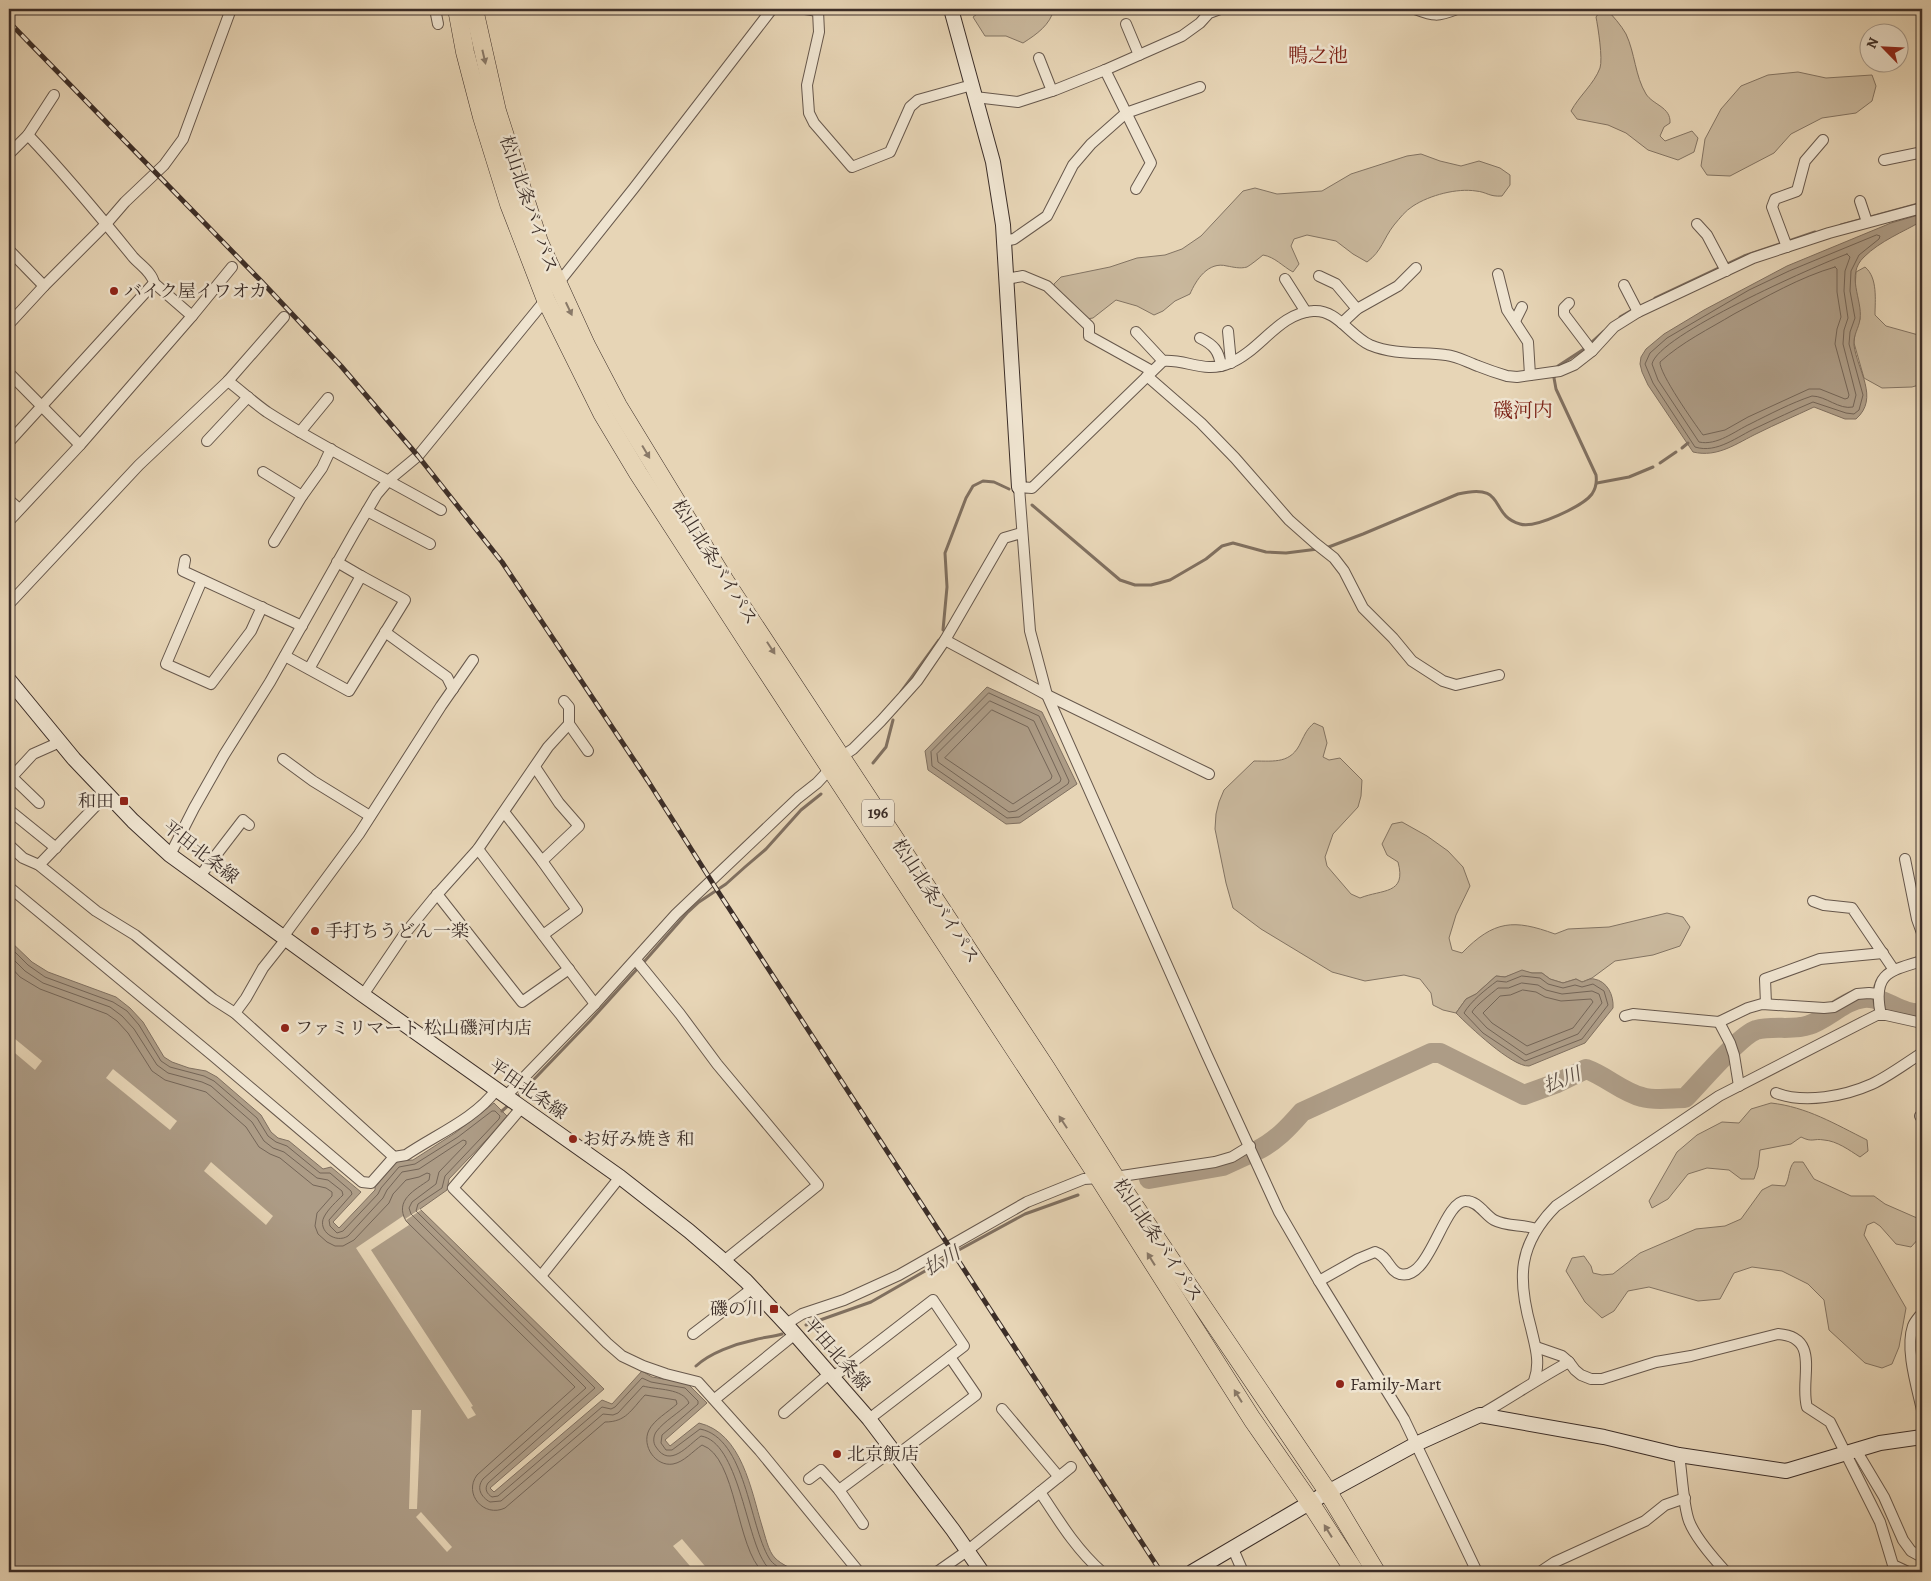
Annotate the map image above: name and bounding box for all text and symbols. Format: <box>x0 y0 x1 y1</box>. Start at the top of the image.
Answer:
north arrow <box>1858 22 1908 72</box>
text: N <box>1862 34 1883 51</box>
district label: 鴨之池 <box>1288 42 1348 69</box>
one-way arrow <box>480 49 488 65</box>
street label: 松山北条バイパス <box>494 132 564 276</box>
place label: バイク屋イワオカ <box>124 279 267 303</box>
marker: バイク屋イワオカ <box>108 285 120 297</box>
one-way arrow <box>566 302 574 316</box>
district label: 磯河内 <box>1493 397 1553 424</box>
one-way arrow <box>642 446 651 459</box>
street label: 松山北条バイパス <box>667 495 763 629</box>
one-way arrow <box>766 642 776 655</box>
place label: 和田 <box>78 789 114 813</box>
marker: 和田 <box>118 795 130 807</box>
road number: 196 <box>862 800 894 826</box>
street label: 平田北条線 <box>158 815 244 889</box>
street label: 松山北条バイパス <box>887 834 985 968</box>
place label: 手打ちうどん一楽 <box>325 919 469 943</box>
marker: 手打ちうどん一楽 <box>309 925 321 937</box>
place label: ファミリマート 松山磯河内店 <box>295 1016 532 1040</box>
marker: ファミリマート 松山磯河内店 <box>279 1022 291 1034</box>
street label: 平田北条線 <box>484 1053 572 1125</box>
water label: 払川 <box>1540 1060 1586 1099</box>
one-way arrow <box>1058 1116 1068 1129</box>
place label: お好み焼き 和 <box>583 1127 695 1151</box>
marker: お好み焼き 和 <box>567 1133 579 1145</box>
street label: 松山北条バイパス <box>1108 1174 1208 1306</box>
water label: 払川 <box>919 1239 967 1282</box>
one-way arrow <box>1146 1253 1155 1266</box>
place label: 磯の川 <box>710 1297 764 1321</box>
marker: 磯の川 <box>768 1303 780 1315</box>
street label: 平田北条線 <box>798 1312 876 1396</box>
place label: Family-Mart <box>1350 1372 1441 1396</box>
marker: Family-Mart <box>1334 1378 1346 1390</box>
one-way arrow <box>1233 1390 1242 1403</box>
place label: 北京飯店 <box>847 1442 919 1466</box>
marker: 北京飯店 <box>831 1448 843 1460</box>
one-way arrow <box>1324 1525 1333 1538</box>

